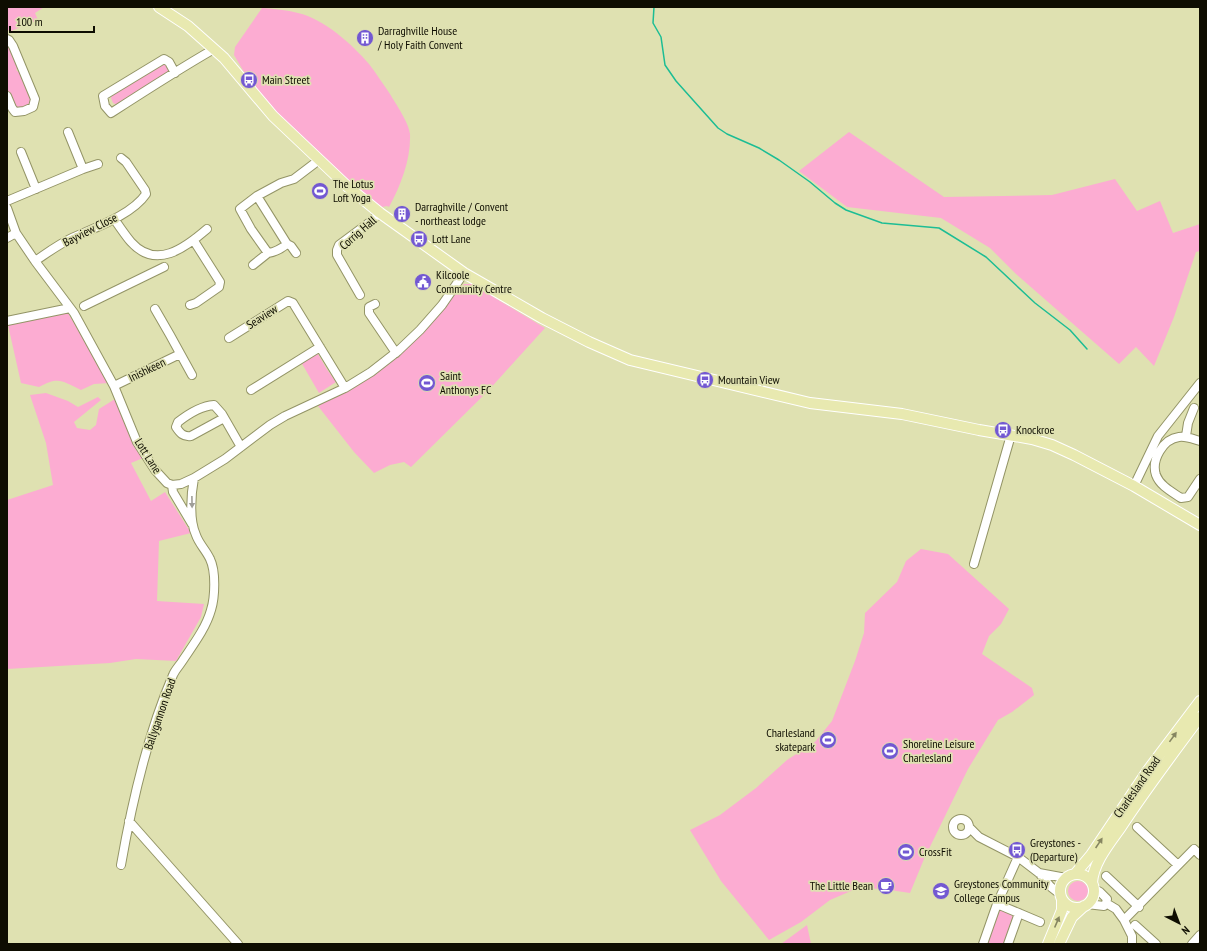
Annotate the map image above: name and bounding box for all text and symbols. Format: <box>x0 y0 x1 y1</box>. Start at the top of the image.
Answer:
scale bar <box>10 8 94 34</box>
text: 100 m <box>16 14 43 29</box>
place label: Darraghville House / Holy Faith Convent <box>377 23 463 52</box>
building icon: Darraghville House / Holy Faith Convent <box>355 28 375 48</box>
bus stop icon: Main Street <box>239 70 259 90</box>
place label: Main Street <box>262 72 310 87</box>
place label: The Lotus Loft Yoga <box>333 176 373 205</box>
sports icon: The Lotus Loft Yoga <box>310 181 330 201</box>
place label: Darraghville / Convent - northeast lodge <box>415 199 509 228</box>
building icon: Darraghville / Convent - northeast lodge <box>392 204 412 224</box>
street label: Bayview Close <box>60 209 120 250</box>
street label: Corrig Hall <box>336 212 379 253</box>
bus stop icon: Lott Lane <box>409 229 429 249</box>
place label: Lott Lane <box>432 231 471 246</box>
place label: Kilcoole Community Centre <box>436 267 512 296</box>
public building icon: Kilcoole Community Centre <box>413 272 433 292</box>
street label: Seaview <box>243 301 281 332</box>
street label: Inishkeen <box>126 354 168 385</box>
place label: Saint Anthonys FC <box>440 368 492 397</box>
bus stop icon: Mountain View <box>695 370 715 390</box>
place label: Mountain View <box>718 372 781 387</box>
sports icon: Saint Anthonys FC <box>417 373 437 393</box>
bus stop icon: Knockroe <box>993 420 1013 440</box>
place label: Knockroe <box>1016 422 1055 437</box>
street label: Lott Lane <box>132 435 165 476</box>
one-way arrow <box>189 496 195 509</box>
street label: Ballygannon Road <box>140 676 179 752</box>
place label: Charlesland skatepark <box>766 725 815 754</box>
sports icon: Charlesland skatepark <box>818 730 838 750</box>
one-way arrow <box>1169 731 1177 742</box>
place label: Shoreline Leisure Charlesland <box>903 736 975 765</box>
sports icon: Shoreline Leisure Charlesland <box>880 741 900 761</box>
street label: Charlesland Road <box>1110 753 1163 820</box>
place label: Greystones - (Departure) <box>1030 835 1081 864</box>
one-way arrow <box>1095 837 1102 849</box>
bus stop icon: Greystones - (Departure) <box>1007 840 1027 860</box>
sports icon: CrossFit <box>896 842 916 862</box>
place label: CrossFit <box>919 844 952 859</box>
cafe icon: The Little Bean <box>876 876 896 896</box>
place label: Greystones Community College Campus <box>954 876 1049 905</box>
place label: The Little Bean <box>810 878 873 893</box>
school or university icon: Greystones Community College Campus <box>931 881 951 901</box>
north arrow <box>1159 903 1199 943</box>
one-way arrow <box>1053 916 1060 928</box>
text: N <box>1179 923 1193 938</box>

